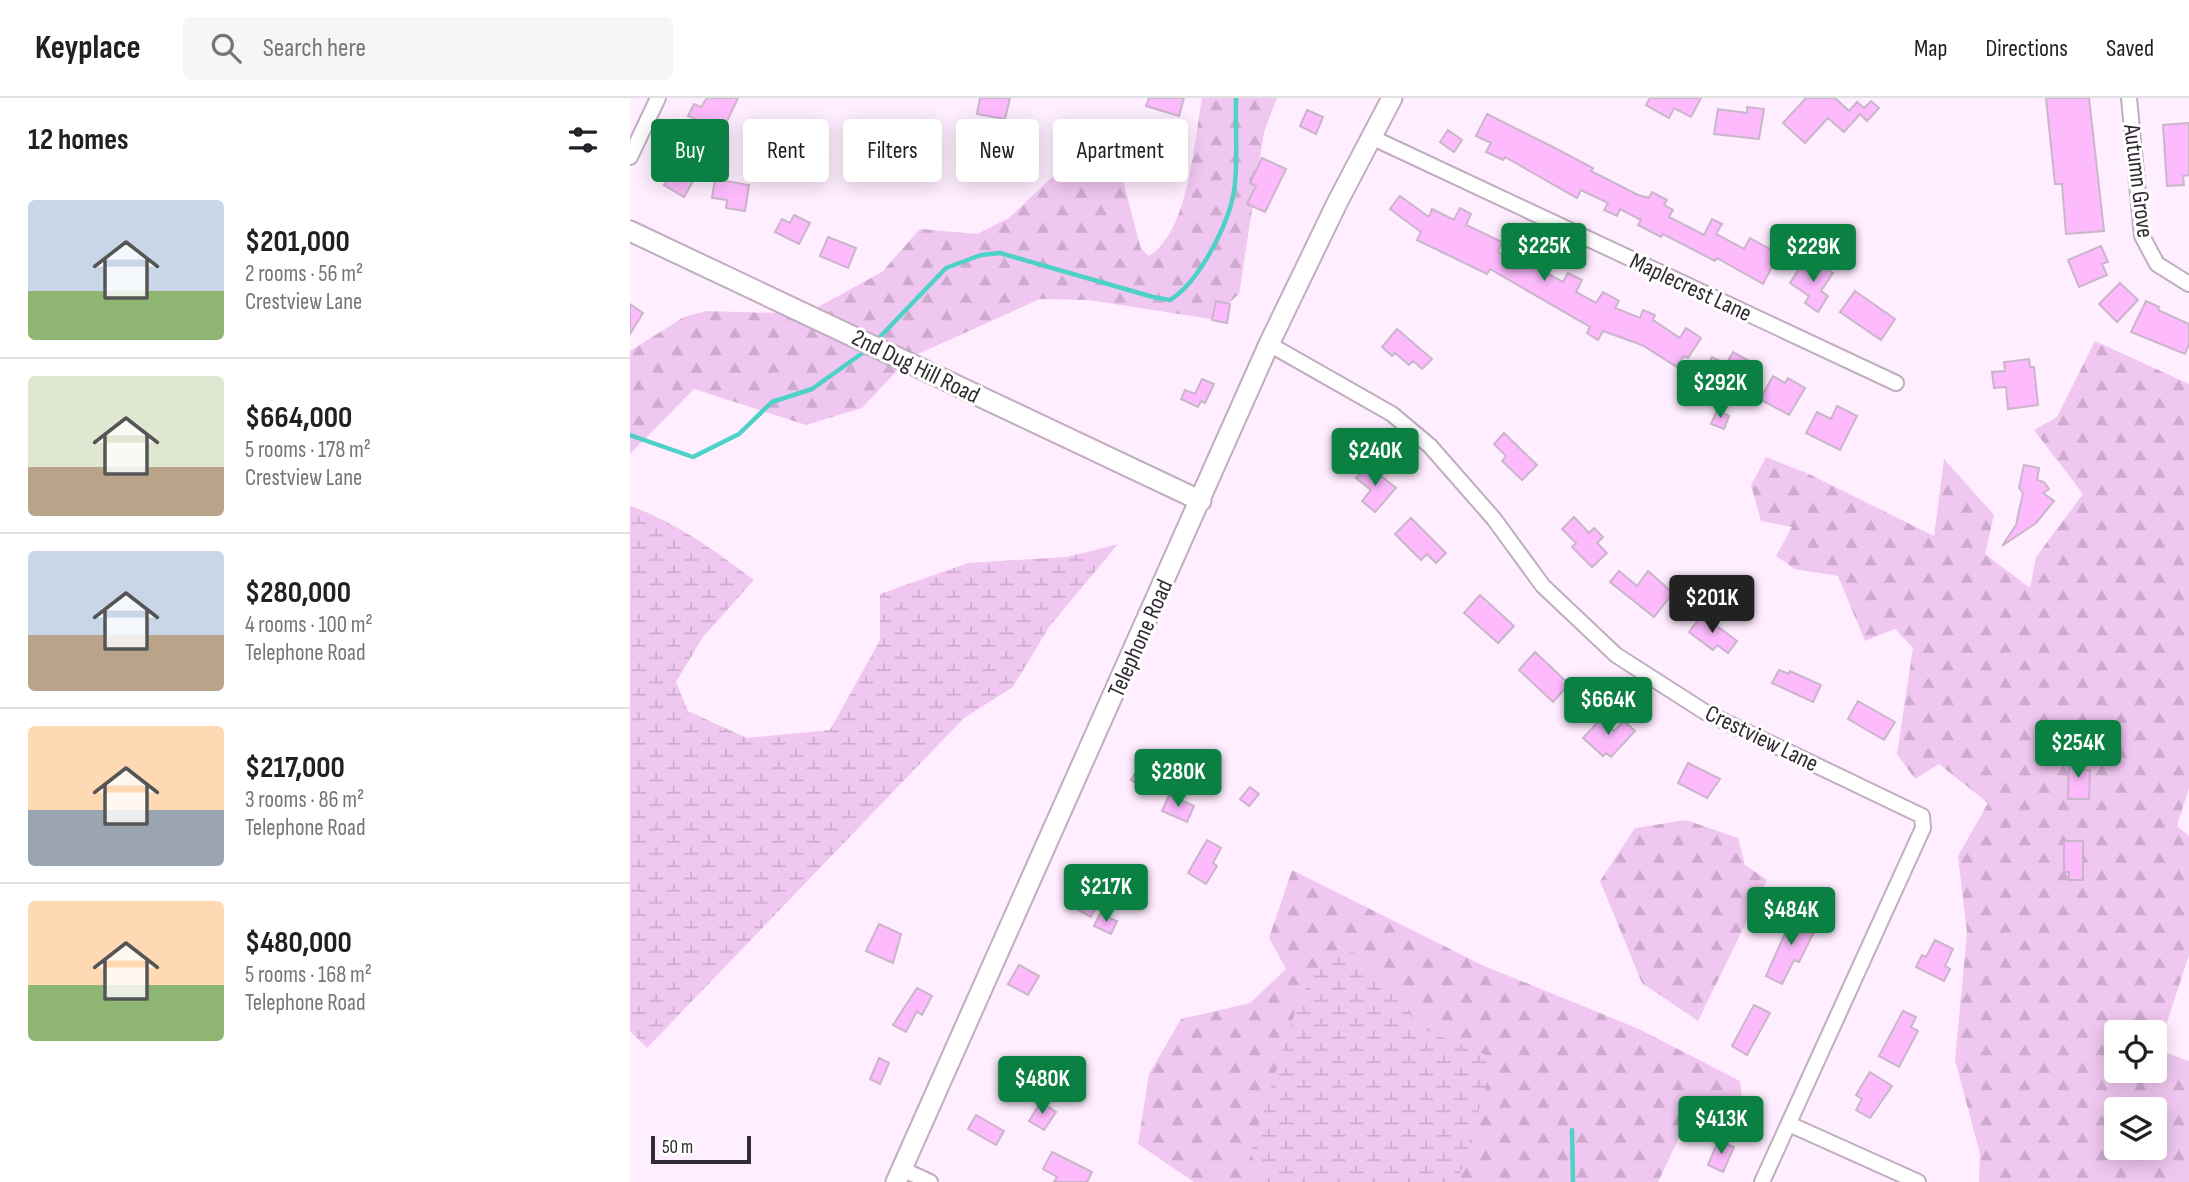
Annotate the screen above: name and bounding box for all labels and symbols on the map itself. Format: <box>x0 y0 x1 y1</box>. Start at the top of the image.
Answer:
street label: Autumn Grove <box>2117 122 2160 240</box>
pin: $225K <box>1495 223 1593 283</box>
pin: $229K <box>1764 225 1862 284</box>
street label: Maplecrest Lane <box>1625 247 1756 328</box>
street label: 2nd Dug Hill Road <box>847 323 984 410</box>
pin: $292K <box>1671 360 1769 420</box>
pin: $240K <box>1326 428 1424 488</box>
street label: Telephone Road <box>1102 575 1179 702</box>
pin: $201K <box>1663 575 1761 635</box>
pin: $664K <box>1559 678 1657 737</box>
street label: Crestview Lane <box>1700 699 1823 778</box>
pin: $254K <box>2029 720 2127 780</box>
pin: $280K <box>1129 750 1227 809</box>
pin: $217K <box>1057 864 1155 924</box>
pin: $484K <box>1742 888 1840 947</box>
pin: $480K <box>993 1056 1091 1116</box>
pin: $413K <box>1672 1096 1770 1156</box>
scale bar <box>651 1133 751 1165</box>

